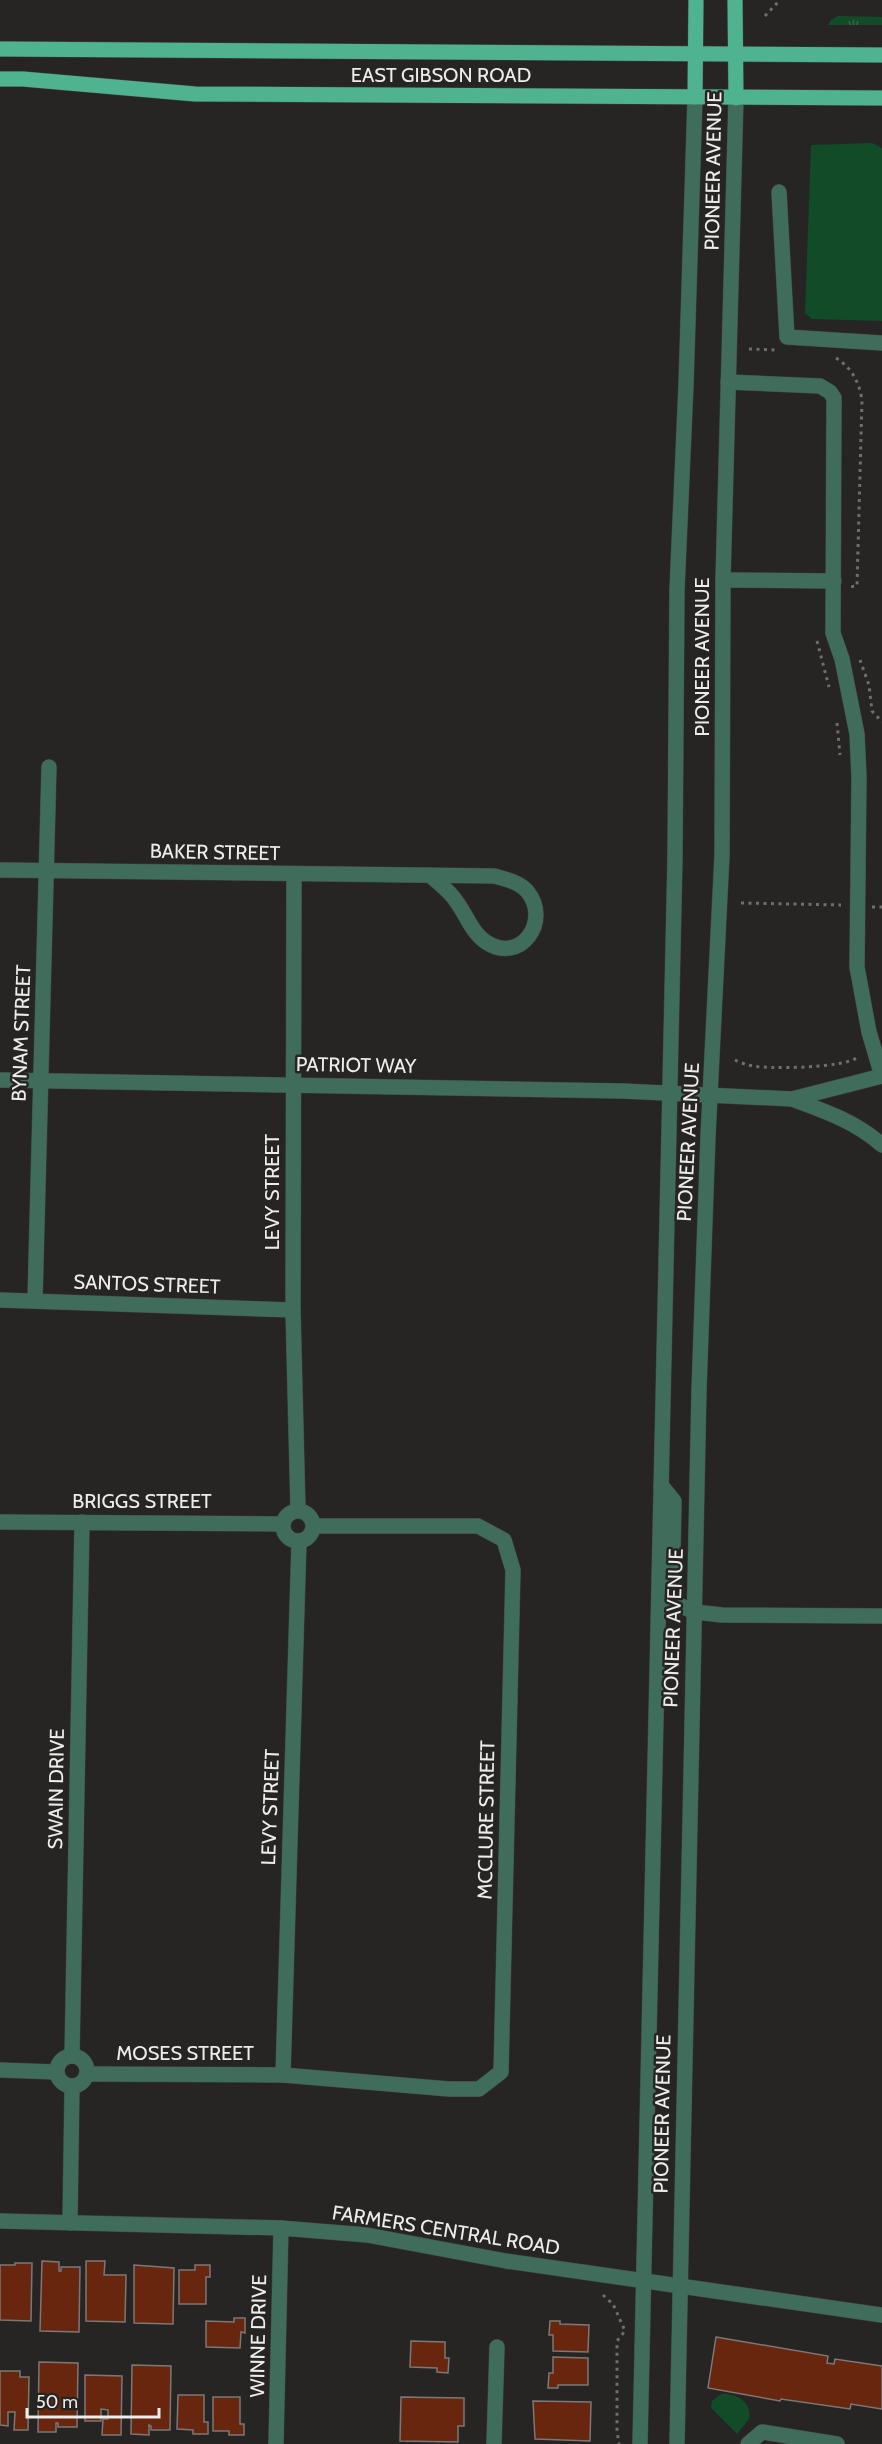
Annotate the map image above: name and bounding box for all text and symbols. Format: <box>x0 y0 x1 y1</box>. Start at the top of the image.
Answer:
street label: EAST GIBSON ROAD <box>351 63 531 87</box>
street label: PIONEER AVENUE <box>700 91 726 251</box>
street label: PIONEER AVENUE <box>690 578 714 737</box>
street label: BAKER STREET <box>150 839 281 865</box>
street label: BYNAM STREET <box>7 964 35 1102</box>
street label: PATRIOT WAY <box>296 1052 417 1078</box>
street label: PIONEER AVENUE <box>672 1062 704 1222</box>
street label: LEVY STREET <box>260 1133 284 1250</box>
street label: SANTOS STREET <box>73 1269 221 1299</box>
street label: BRIGGS STREET <box>72 1489 212 1513</box>
street label: PIONEER AVENUE <box>658 1548 688 1708</box>
street label: SWAIN DRIVE <box>43 1728 69 1850</box>
street label: MCCLURE STREET <box>473 1740 499 1900</box>
street label: LEVY STREET <box>256 1748 284 1866</box>
street label: PIONEER AVENUE <box>649 2034 675 2194</box>
street label: MOSES STREET <box>116 2041 254 2065</box>
street label: FARMERS CENTRAL ROAD <box>330 2200 562 2260</box>
street label: WINNE DRIVE <box>245 2274 271 2398</box>
scale bar <box>27 2381 159 2419</box>
text: 50 m <box>36 2391 78 2413</box>

